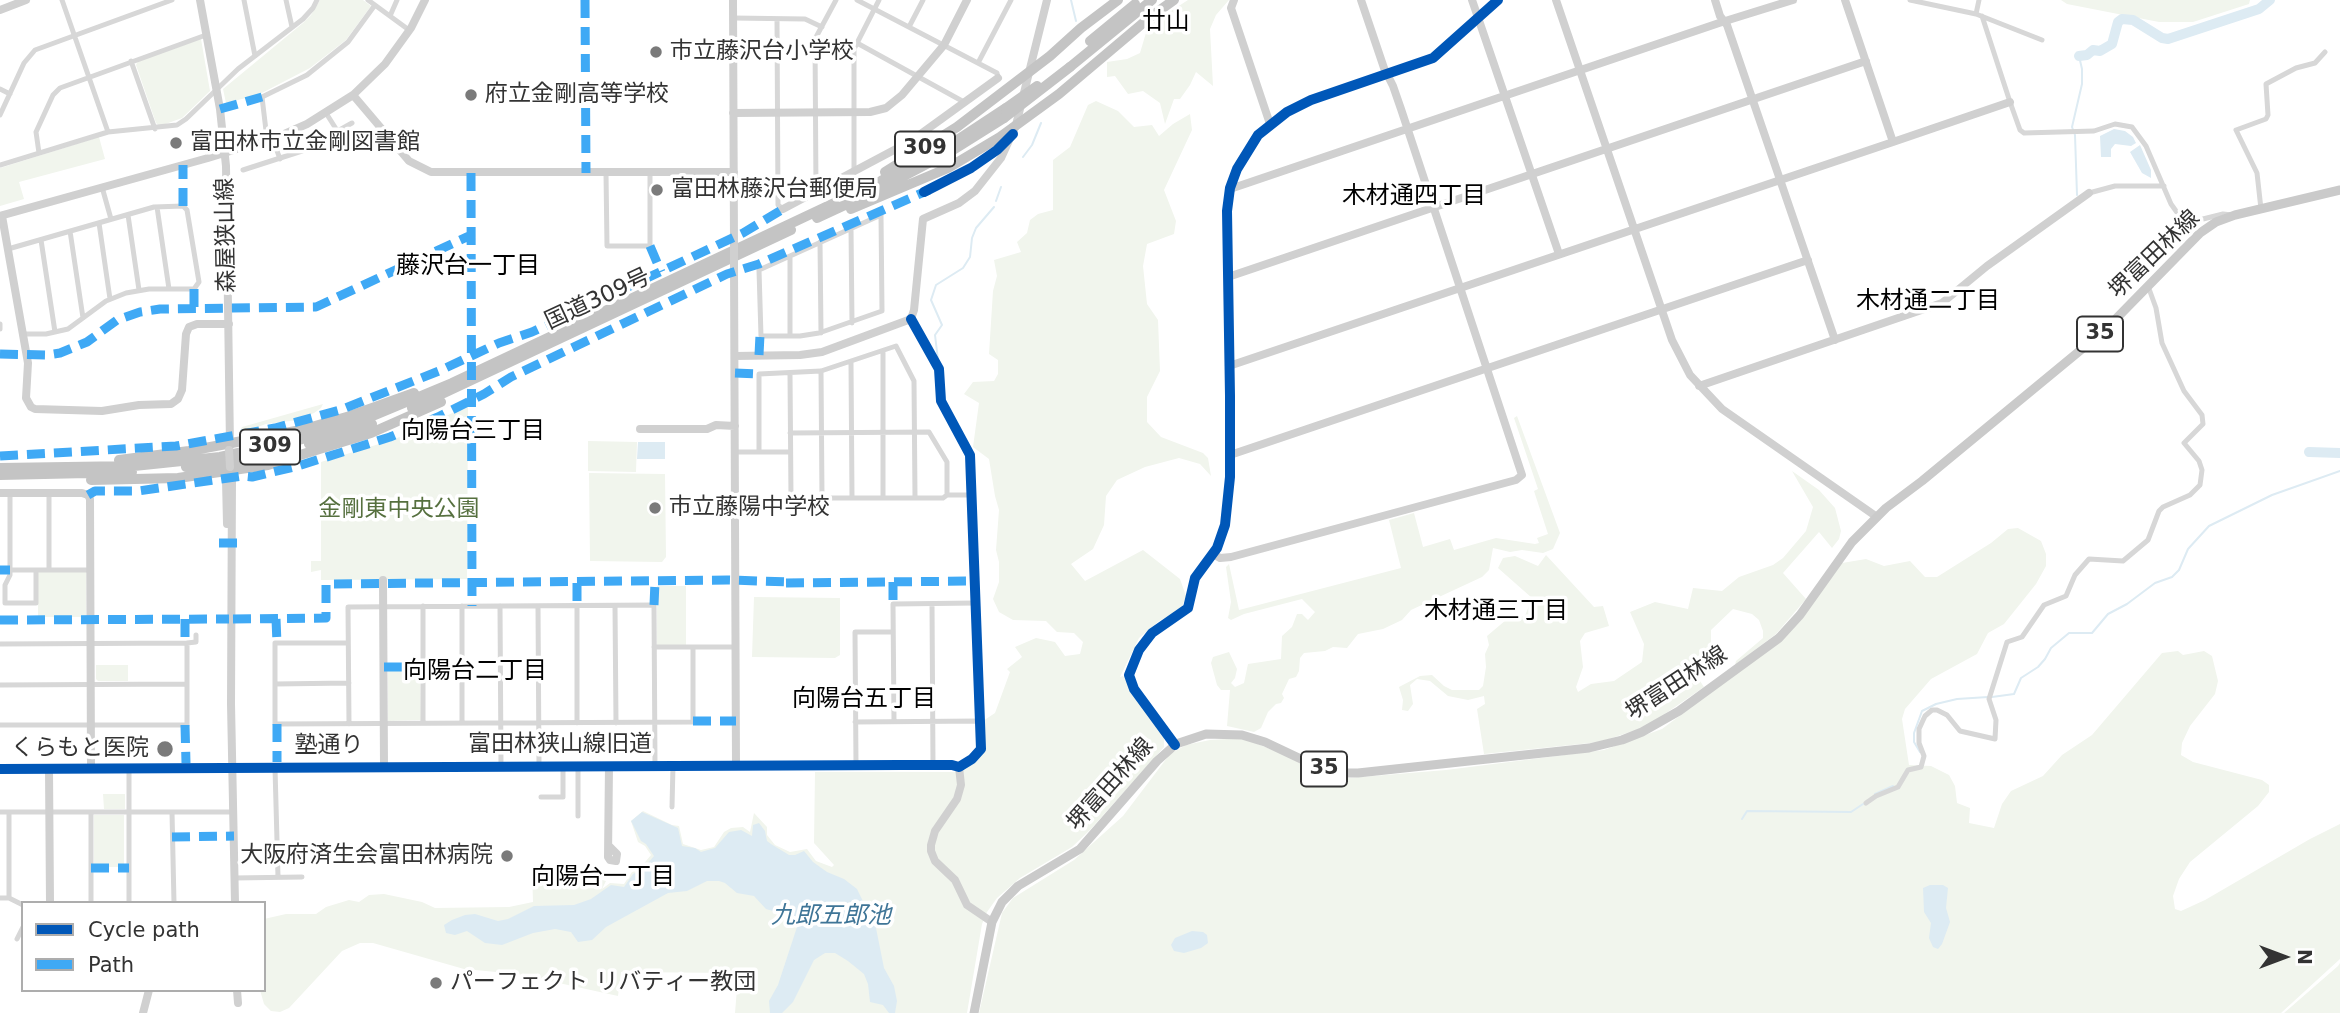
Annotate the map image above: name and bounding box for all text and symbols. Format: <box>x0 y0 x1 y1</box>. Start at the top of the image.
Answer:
district label: 廿山 <box>1142 9 1190 37</box>
place label: 市立藤沢台小学校 <box>670 38 854 66</box>
marker: 市立藤沢台小学校 <box>648 44 664 60</box>
place label: 府立金剛高等学校 <box>485 81 669 109</box>
marker: 府立金剛高等学校 <box>463 87 479 103</box>
place label: 富田林市立金剛図書館 <box>190 129 420 157</box>
road number: 309 <box>895 132 955 166</box>
marker: 富田林市立金剛図書館 <box>168 135 184 151</box>
place label: 富田林藤沢台郵便局 <box>671 176 878 204</box>
street label: 森屋狭山線 <box>212 177 242 293</box>
marker: 富田林藤沢台郵便局 <box>649 182 665 198</box>
district label: 木材通四丁目 <box>1342 183 1486 211</box>
street label: 堺富田林線 <box>2104 205 2206 305</box>
district label: 藤沢台一丁目 <box>396 253 540 281</box>
street label: 国道309号 <box>541 264 655 336</box>
district label: 木材通二丁目 <box>1856 288 2000 316</box>
road number: 35 <box>2077 316 2123 352</box>
district label: 向陽台三丁目 <box>401 418 545 446</box>
road number: 309 <box>240 430 300 464</box>
place label: 市立藤陽中学校 <box>669 494 830 522</box>
park label: 金剛東中央公園 <box>319 496 479 524</box>
marker: 市立藤陽中学校 <box>647 500 663 516</box>
district label: 木材通三丁目 <box>1424 598 1568 626</box>
street label: 堺富田林線 <box>1621 641 1733 727</box>
district label: 向陽台二丁目 <box>403 658 547 686</box>
district label: 向陽台五丁目 <box>792 686 936 714</box>
street label: 富田林狭山線旧道 <box>468 731 652 759</box>
street label: 塾通り <box>295 732 363 760</box>
street label: 堺富田林線 <box>1062 733 1160 837</box>
place label: くらもと医院 <box>11 735 149 763</box>
marker: くらもと医院 <box>155 739 175 759</box>
road number: 35 <box>1301 752 1347 786</box>
place label: 大阪府済生会富田林病院 <box>240 842 493 870</box>
marker: 大阪府済生会富田林病院 <box>499 848 515 864</box>
district label: 向陽台一丁目 <box>531 864 675 892</box>
legend <box>21 901 266 992</box>
water label: 九郎五郎池 <box>771 903 891 931</box>
text: Cycle path <box>88 918 200 942</box>
north arrow <box>2249 922 2319 992</box>
text: N <box>2294 949 2316 965</box>
text: Path <box>88 953 134 977</box>
place label: パーフェクト リバティー教団 <box>450 969 756 997</box>
marker: パーフェクト リバティー教団 <box>428 975 444 991</box>

